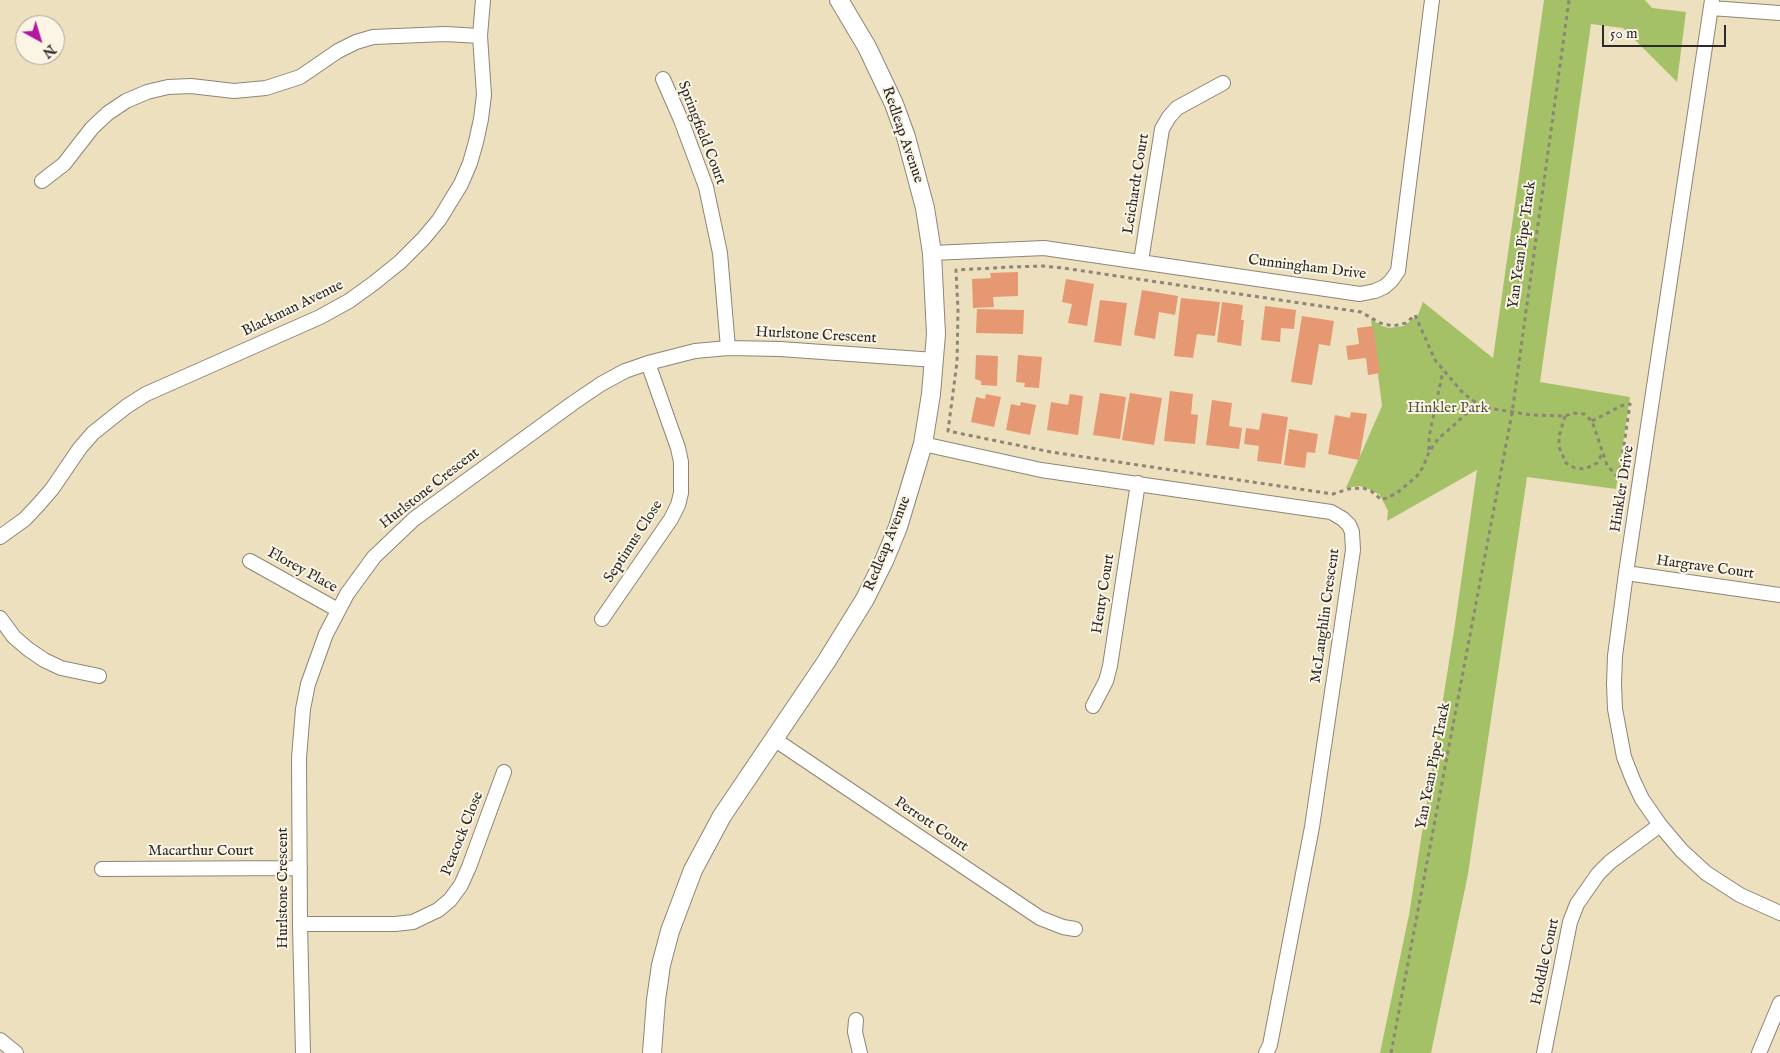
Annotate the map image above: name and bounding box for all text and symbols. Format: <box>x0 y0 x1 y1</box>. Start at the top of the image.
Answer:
north arrow <box>15 15 65 65</box>
scale bar <box>1605 15 1729 47</box>
text: 50 m <box>1610 24 1638 43</box>
text: N <box>38 40 59 62</box>
street label: Springfield Court <box>673 79 729 187</box>
street label: Redleap Avenue <box>877 84 927 186</box>
street label: Leichardt Court <box>1120 132 1154 236</box>
street label: Yan Yean Pipe Track <box>1505 180 1541 310</box>
street label: Cunningham Drive <box>1247 252 1367 284</box>
street label: Blackman Avenue <box>240 277 346 341</box>
street label: Hurlstone Crescent <box>755 324 877 348</box>
park label: Hinkler Park <box>1407 400 1489 418</box>
street label: Hinkler Drive <box>1607 444 1639 534</box>
street label: Hurlstone Crescent <box>377 445 483 533</box>
street label: Redleap Avenue <box>861 494 915 594</box>
street label: Septimus Close <box>601 497 667 587</box>
street label: Florey Place <box>264 544 340 598</box>
street label: McLaughlin Crescent <box>1308 548 1344 684</box>
street label: Hargrave Court <box>1655 552 1755 584</box>
street label: Henty Court <box>1089 553 1119 635</box>
street label: Yan Yean Pipe Track <box>1413 701 1455 831</box>
street label: Peacock Close <box>438 789 488 879</box>
street label: Perrott Court <box>891 794 971 856</box>
street label: Hurlstone Crescent <box>275 827 293 949</box>
street label: Macarthur Court <box>148 843 254 861</box>
street label: Hoddle Court <box>1528 917 1564 1007</box>

